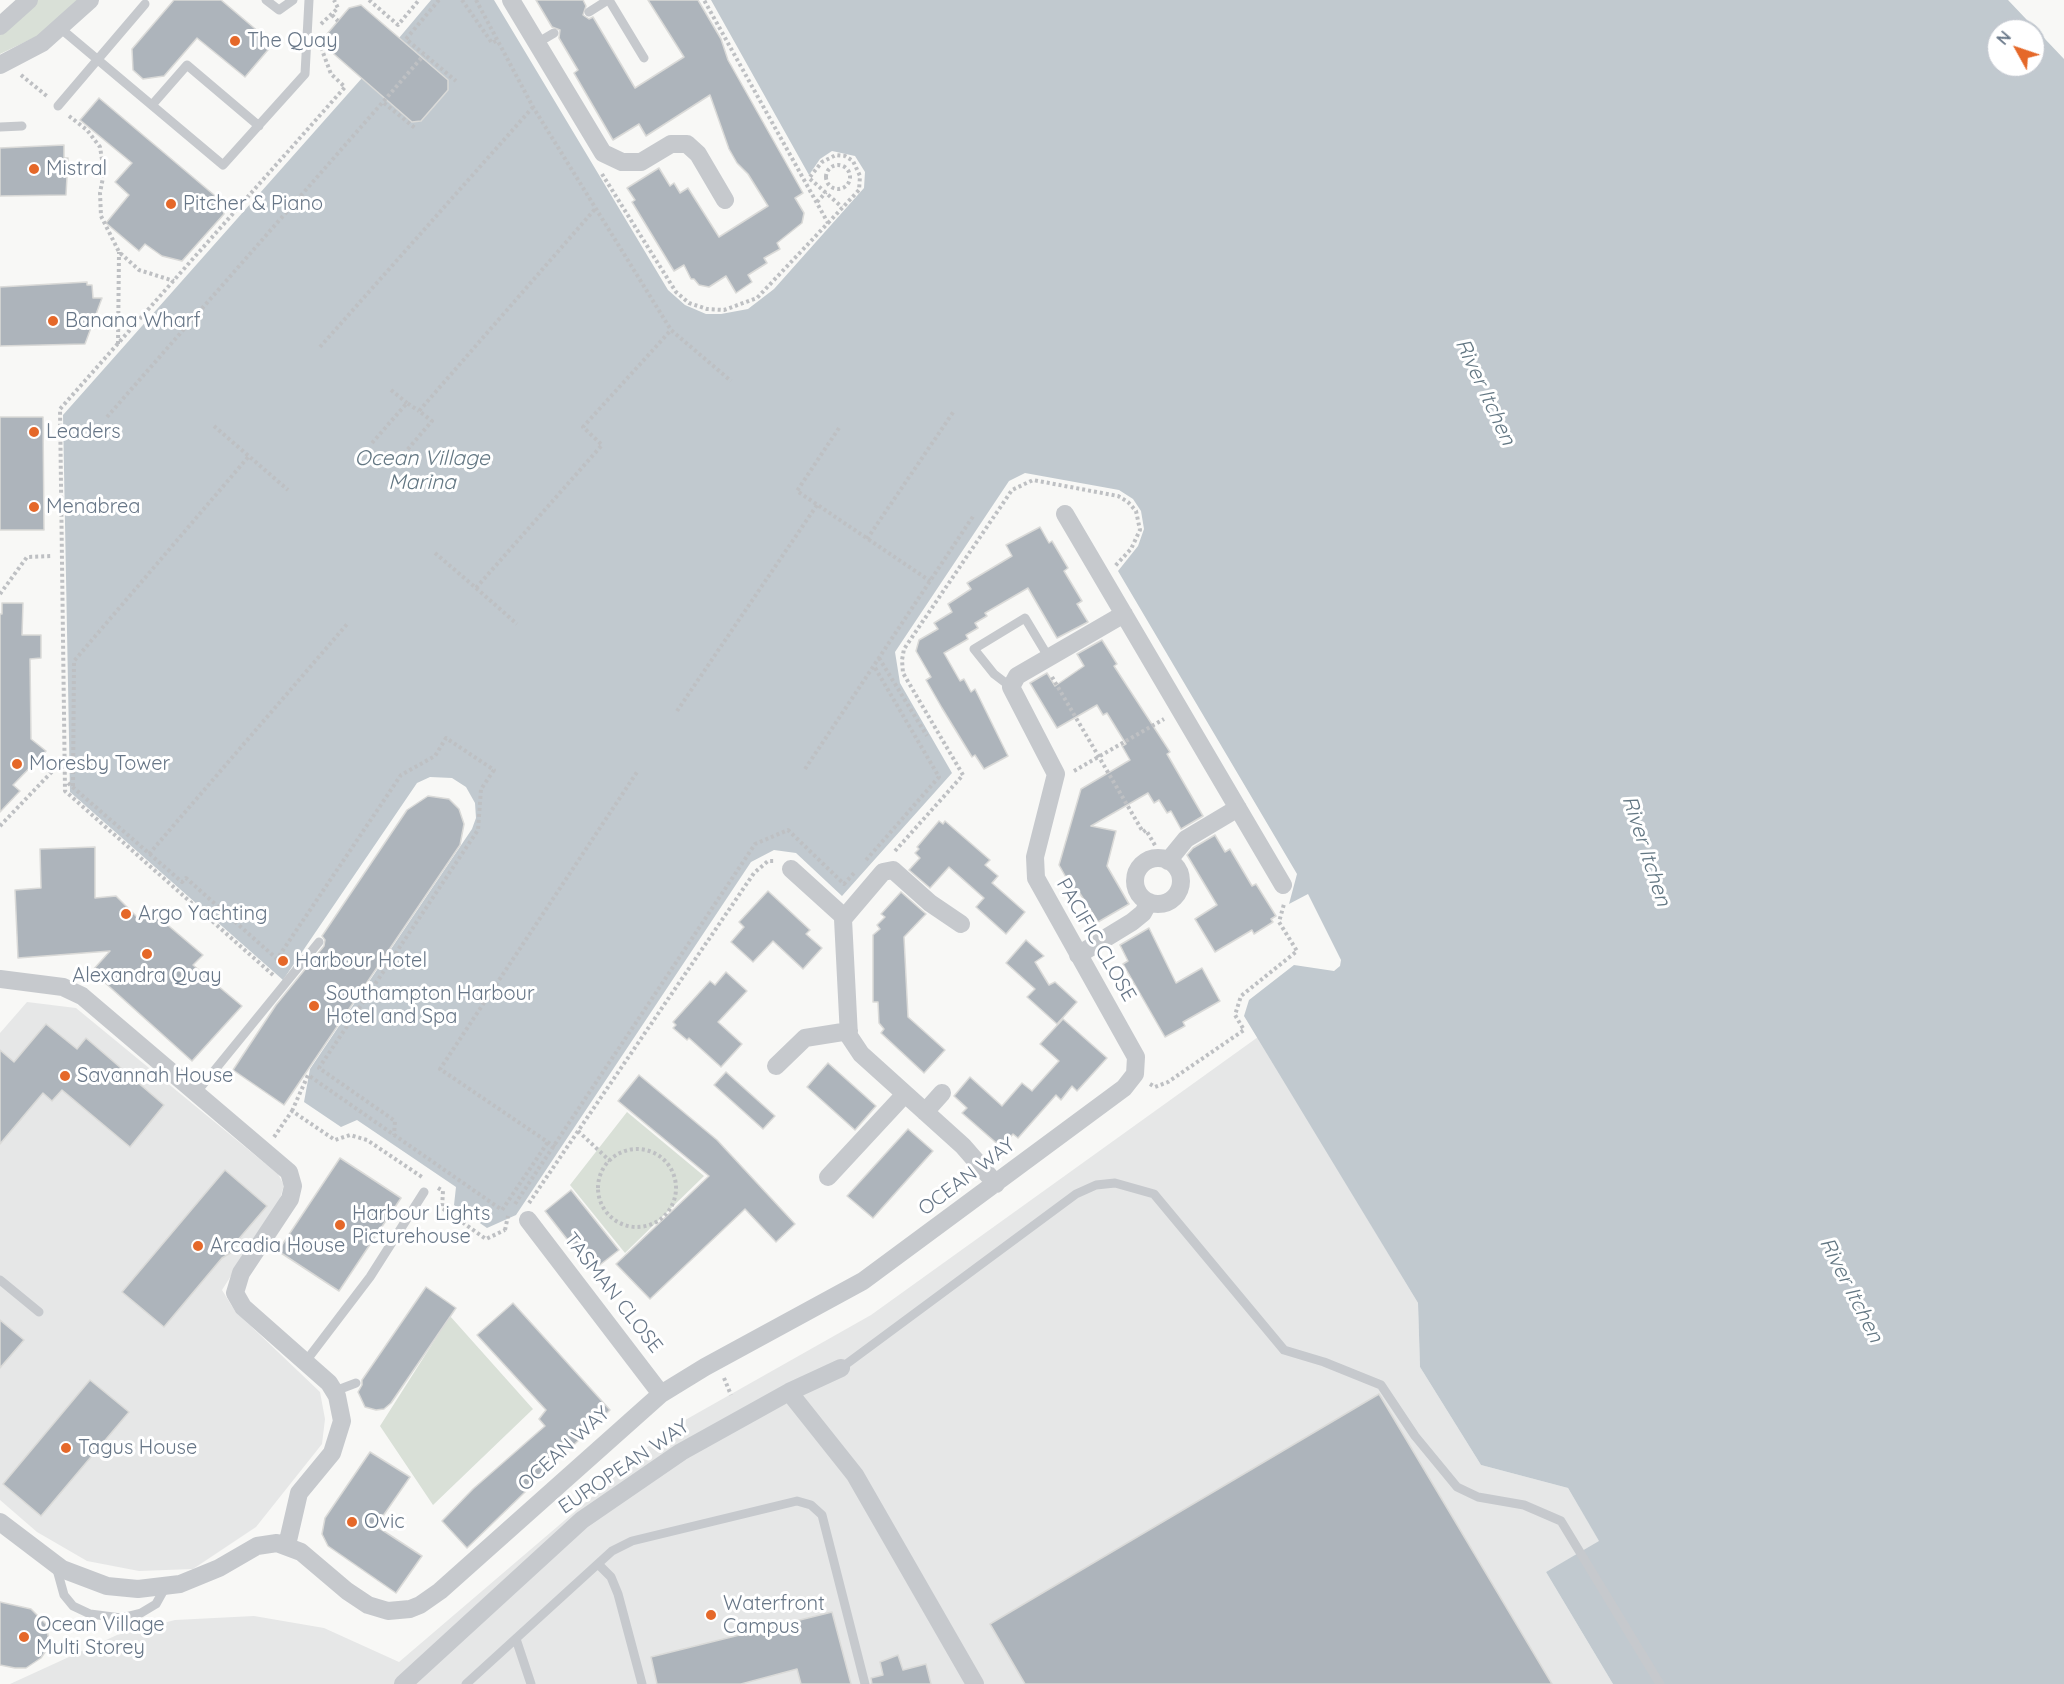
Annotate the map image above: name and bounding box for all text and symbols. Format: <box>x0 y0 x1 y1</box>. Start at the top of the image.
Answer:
north arrow <box>1986 18 2046 78</box>
text: N <box>1992 27 2015 49</box>
place label: The Quay <box>247 29 338 53</box>
marker: The Quay <box>228 34 242 48</box>
place label: Mistral <box>46 157 107 181</box>
marker: Mistral <box>27 162 41 176</box>
place label: Pitcher & Piano <box>183 192 323 216</box>
marker: Pitcher & Piano <box>164 197 178 211</box>
place label: Banana Wharf <box>65 309 201 333</box>
marker: Banana Wharf <box>46 314 60 328</box>
water label: River Itchen <box>1449 335 1521 449</box>
place label: Leaders <box>46 420 121 444</box>
marker: Leaders <box>27 425 41 439</box>
water label: Ocean Village Marina <box>354 446 490 496</box>
place label: Menabrea <box>46 495 140 519</box>
marker: Menabrea <box>27 500 41 514</box>
place label: Moresby Tower <box>29 752 170 776</box>
marker: Moresby Tower <box>10 757 24 771</box>
water label: River Itchen <box>1616 793 1676 909</box>
street label: PACIFIC CLOSE <box>1051 874 1141 1006</box>
place label: Argo Yachting <box>138 902 267 926</box>
marker: Argo Yachting <box>119 907 133 921</box>
marker: Alexandra Quay <box>140 947 154 961</box>
place label: Harbour Hotel <box>295 949 427 973</box>
marker: Harbour Hotel <box>276 954 290 968</box>
place label: Alexandra Quay <box>72 964 222 988</box>
place label: Southampton Harbour Hotel and Spa <box>326 982 535 1029</box>
marker: Southampton Harbour Hotel and Spa <box>307 999 321 1013</box>
place label: Savannah House <box>77 1064 233 1088</box>
marker: Savannah House <box>58 1069 72 1083</box>
street label: OCEAN WAY <box>914 1133 1020 1221</box>
place label: Harbour Lights Picturehouse <box>352 1202 490 1249</box>
marker: Harbour Lights Picturehouse <box>333 1218 347 1232</box>
street label: TASMAN CLOSE <box>559 1228 667 1358</box>
water label: River Itchen <box>1814 1233 1888 1347</box>
place label: Arcadia House <box>210 1234 345 1258</box>
marker: Arcadia House <box>191 1239 205 1253</box>
street label: OCEAN WAY <box>513 1402 615 1496</box>
street label: EUROPEAN WAY <box>554 1414 694 1520</box>
place label: Tagus House <box>78 1436 197 1460</box>
marker: Tagus House <box>59 1441 73 1455</box>
place label: Ovic <box>364 1510 405 1534</box>
marker: Ovic <box>345 1515 359 1529</box>
place label: Waterfront Campus <box>723 1592 825 1639</box>
marker: Waterfront Campus <box>704 1608 718 1622</box>
place label: Ocean Village Multi Storey <box>36 1613 165 1660</box>
marker: Ocean Village Multi Storey <box>17 1630 31 1644</box>

